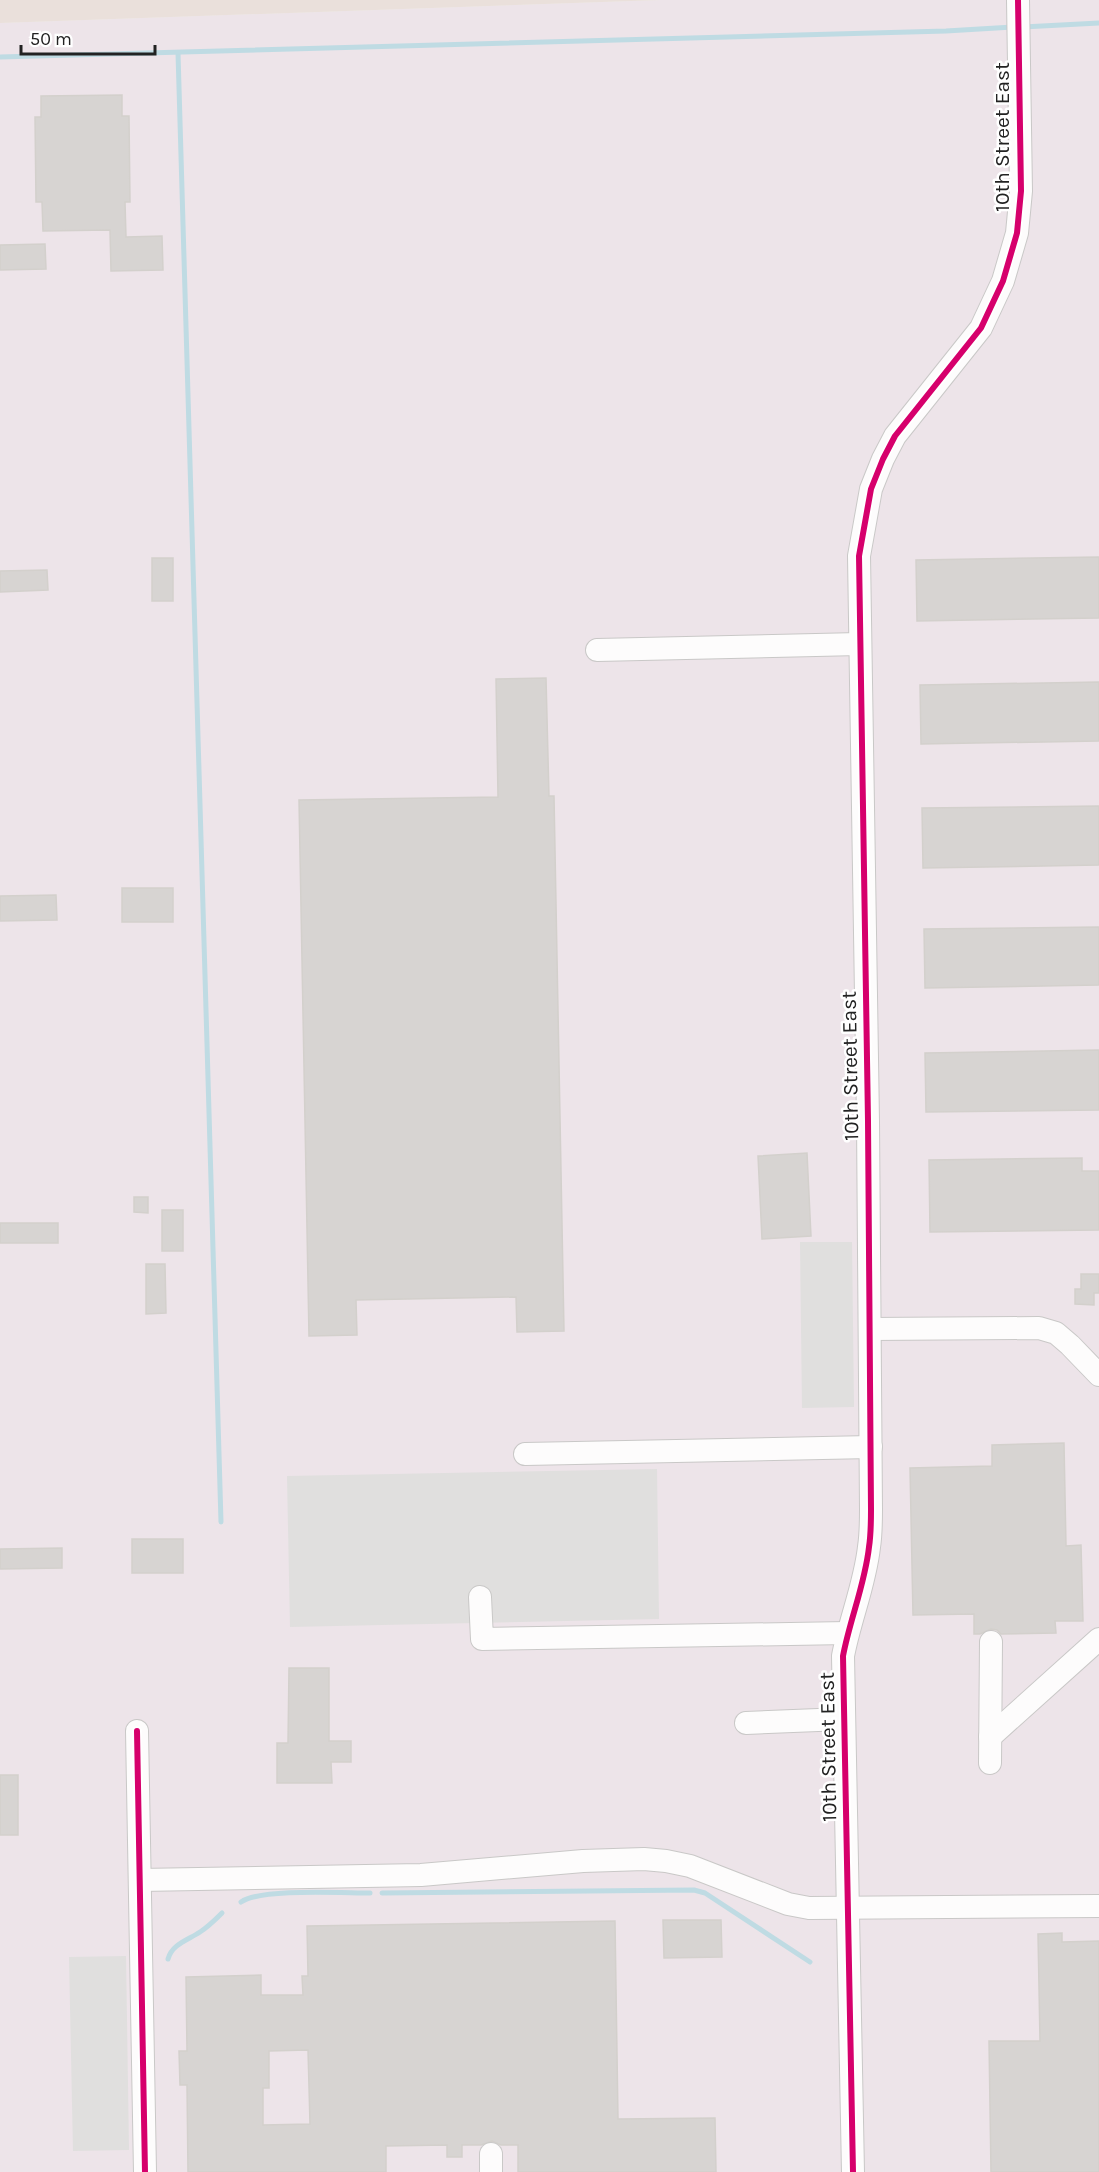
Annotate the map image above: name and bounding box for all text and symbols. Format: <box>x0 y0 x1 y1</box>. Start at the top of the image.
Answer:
scale bar <box>21 18 154 56</box>
text: 50 m <box>30 28 72 50</box>
street label: 10th Street East <box>990 62 1014 212</box>
street label: 10th Street East <box>837 991 863 1141</box>
street label: 10th Street East <box>815 1672 841 1822</box>

